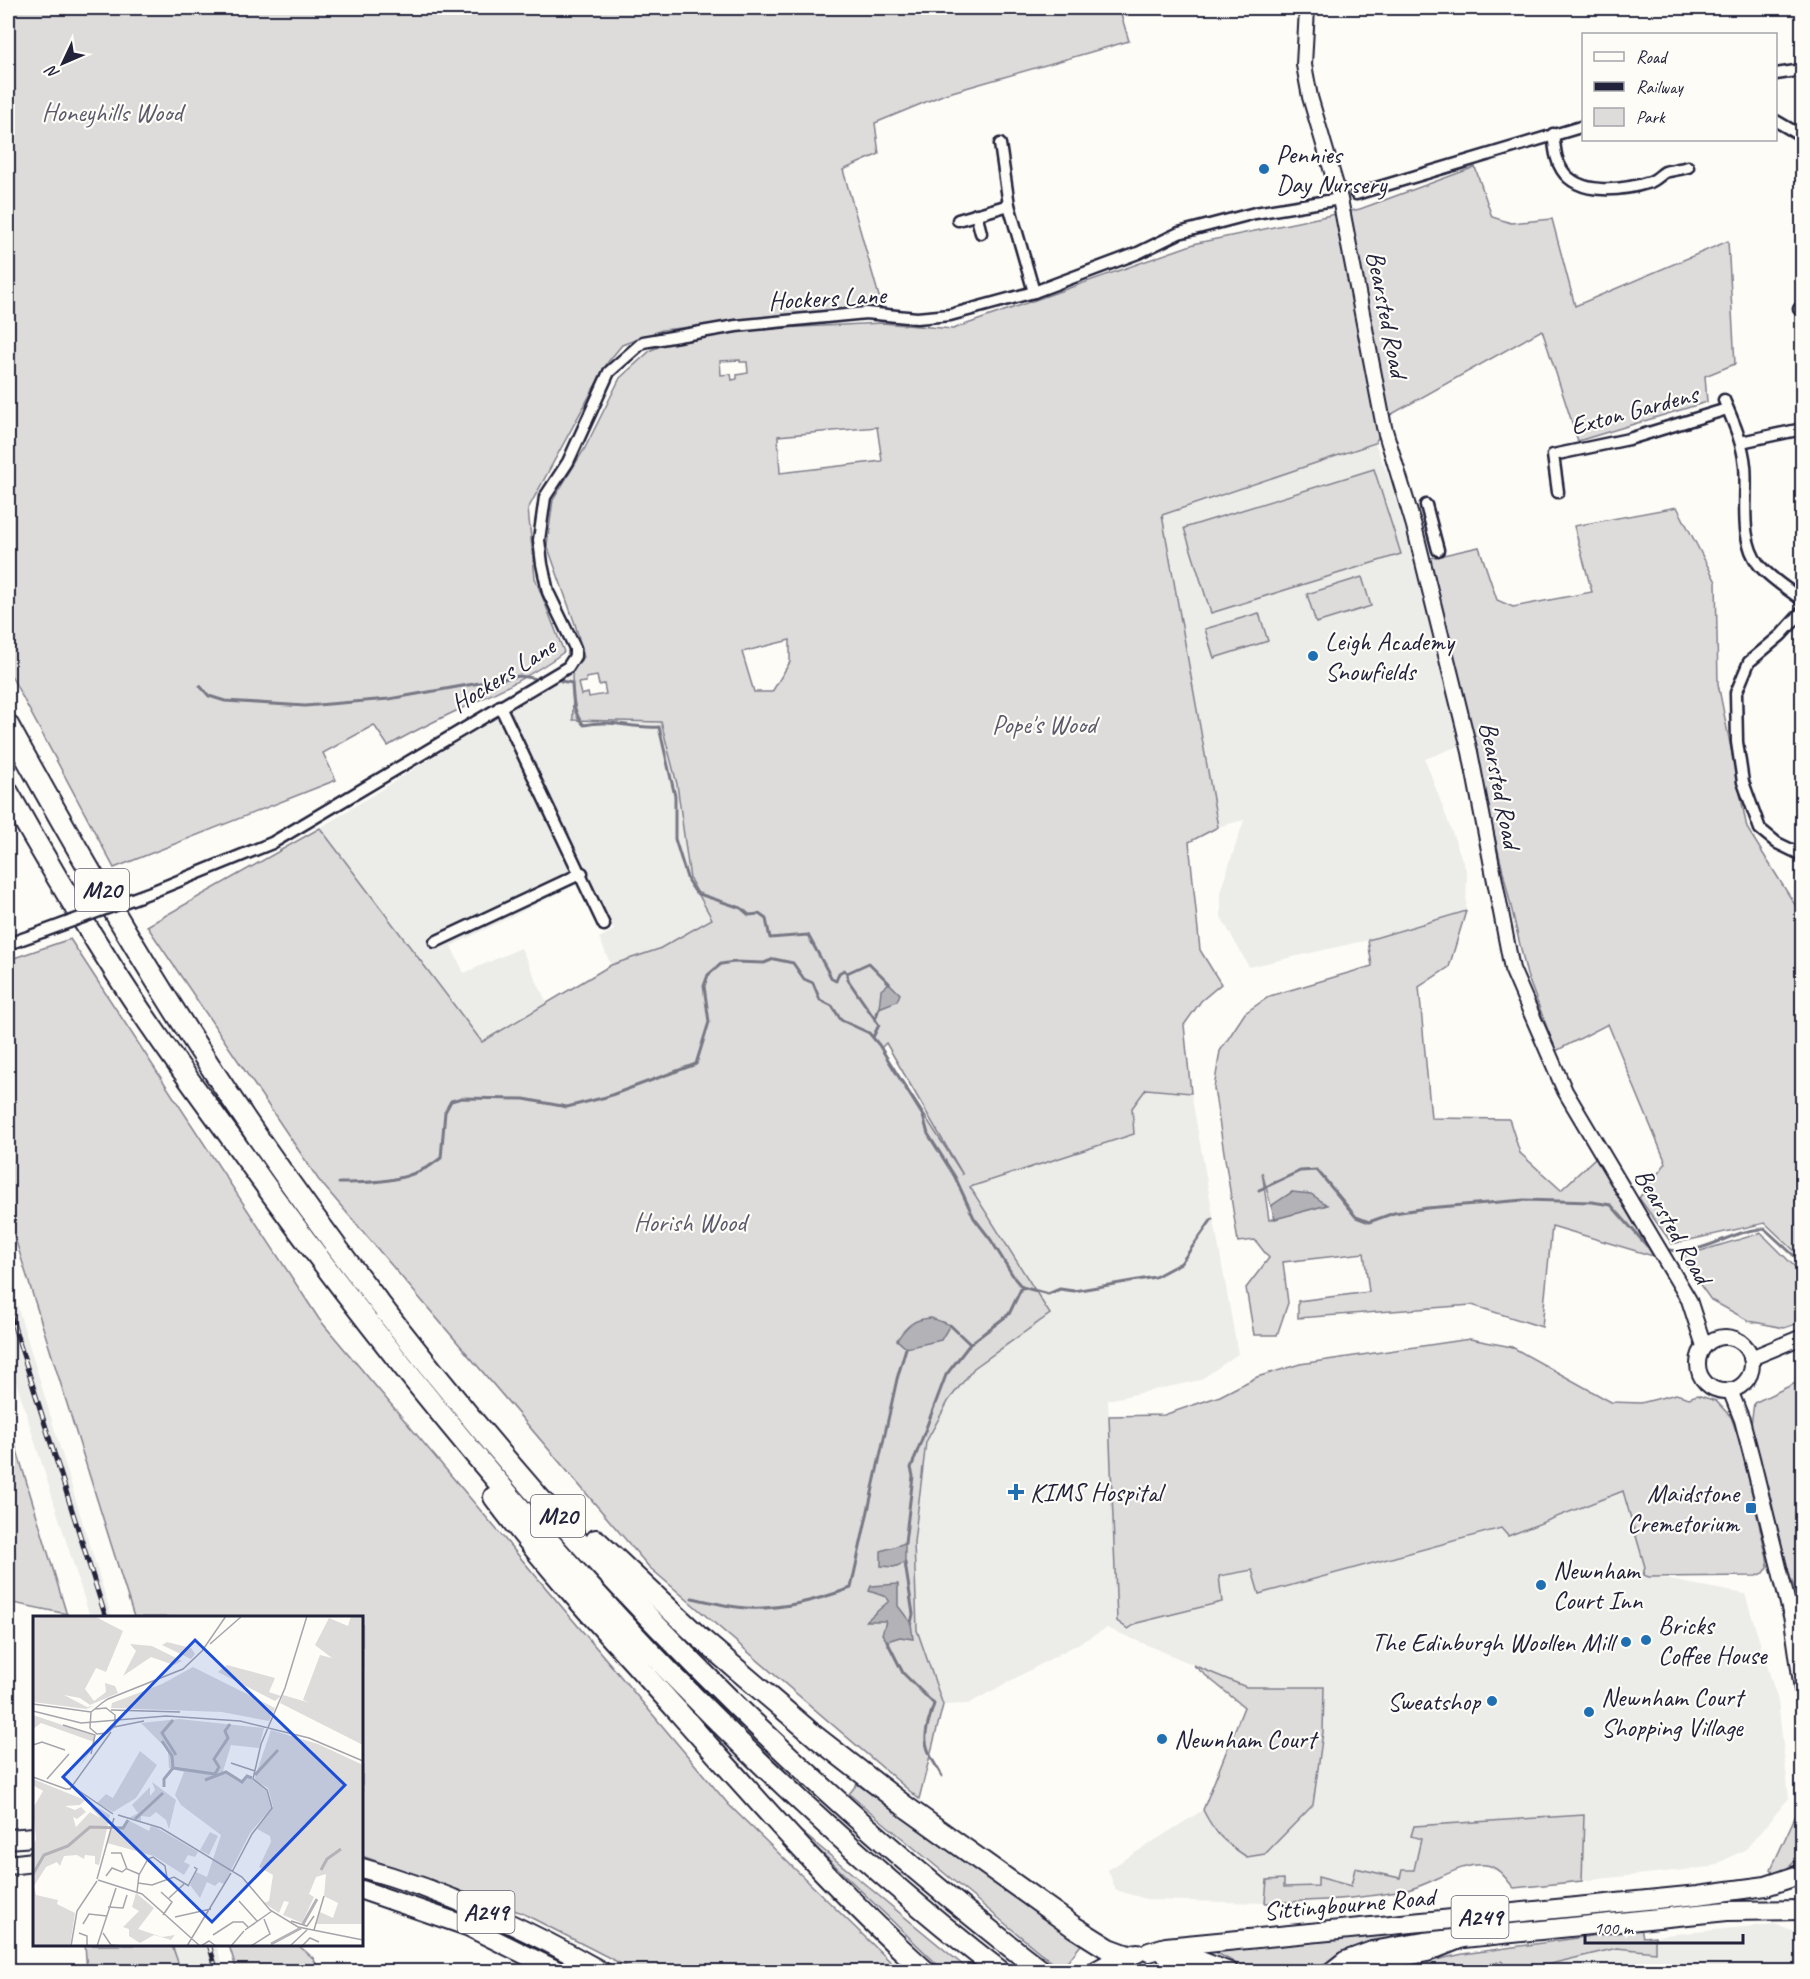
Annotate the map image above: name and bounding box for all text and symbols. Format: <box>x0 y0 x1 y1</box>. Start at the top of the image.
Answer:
north arrow <box>33 33 93 93</box>
legend <box>1582 33 1777 141</box>
text: Road <box>1636 46 1669 68</box>
text: N <box>40 60 64 83</box>
text: Railway <box>1636 76 1684 98</box>
park label: Honeyhills Wood <box>42 96 186 129</box>
text: Park <box>1636 106 1666 128</box>
place label: Pennies Day Nursery <box>1276 138 1388 201</box>
marker: Pennies Day Nursery <box>1257 162 1271 176</box>
street label: Bearsted Road <box>1359 248 1416 384</box>
street label: Hockers Lane <box>768 278 889 318</box>
street label: Exton Gardens <box>1567 377 1703 443</box>
place label: Leigh Academy Snowfields <box>1325 625 1456 688</box>
street label: Hockers Lane <box>444 629 564 720</box>
marker: Leigh Academy Snowfields <box>1306 649 1320 663</box>
park label: Pope's Wood <box>992 708 1100 741</box>
street label: Bearsted Road <box>1472 719 1529 855</box>
road number: M20 <box>75 869 129 911</box>
street label: Bearsted Road <box>1627 1162 1721 1293</box>
park label: Horish Wood <box>634 1206 750 1239</box>
place label: KIMS Hospital <box>1030 1476 1166 1509</box>
place label: Maidstone Cremetorium <box>1627 1477 1742 1540</box>
marker: KIMS Hospital <box>1007 1483 1025 1501</box>
road number: M20 <box>531 1495 585 1537</box>
marker: Maidstone Cremetorium <box>1744 1501 1758 1515</box>
place label: Newnham Court Inn <box>1553 1554 1643 1617</box>
marker: Newnham Court Inn <box>1534 1578 1548 1592</box>
place label: Bricks Coffee House <box>1658 1609 1768 1672</box>
inset map <box>33 1616 363 1946</box>
place label: The Edinburgh Woollen Mill <box>1371 1626 1619 1659</box>
marker: Bricks Coffee House <box>1639 1633 1653 1647</box>
marker: The Edinburgh Woollen Mill <box>1619 1635 1633 1649</box>
place label: Newnham Court Shopping Village <box>1601 1681 1746 1744</box>
place label: Sweatshop <box>1387 1685 1482 1718</box>
marker: Sweatshop <box>1485 1694 1499 1708</box>
marker: Newnham Court Shopping Village <box>1582 1705 1596 1719</box>
place label: Newnham Court <box>1174 1723 1319 1756</box>
marker: Newnham Court <box>1155 1732 1169 1746</box>
street label: Sittingbourne Road <box>1262 1880 1440 1928</box>
road number: A249 <box>458 1891 514 1933</box>
road number: A249 <box>1452 1896 1508 1938</box>
scale bar <box>1585 1907 1742 1945</box>
text: 100 m <box>1594 1917 1635 1939</box>

